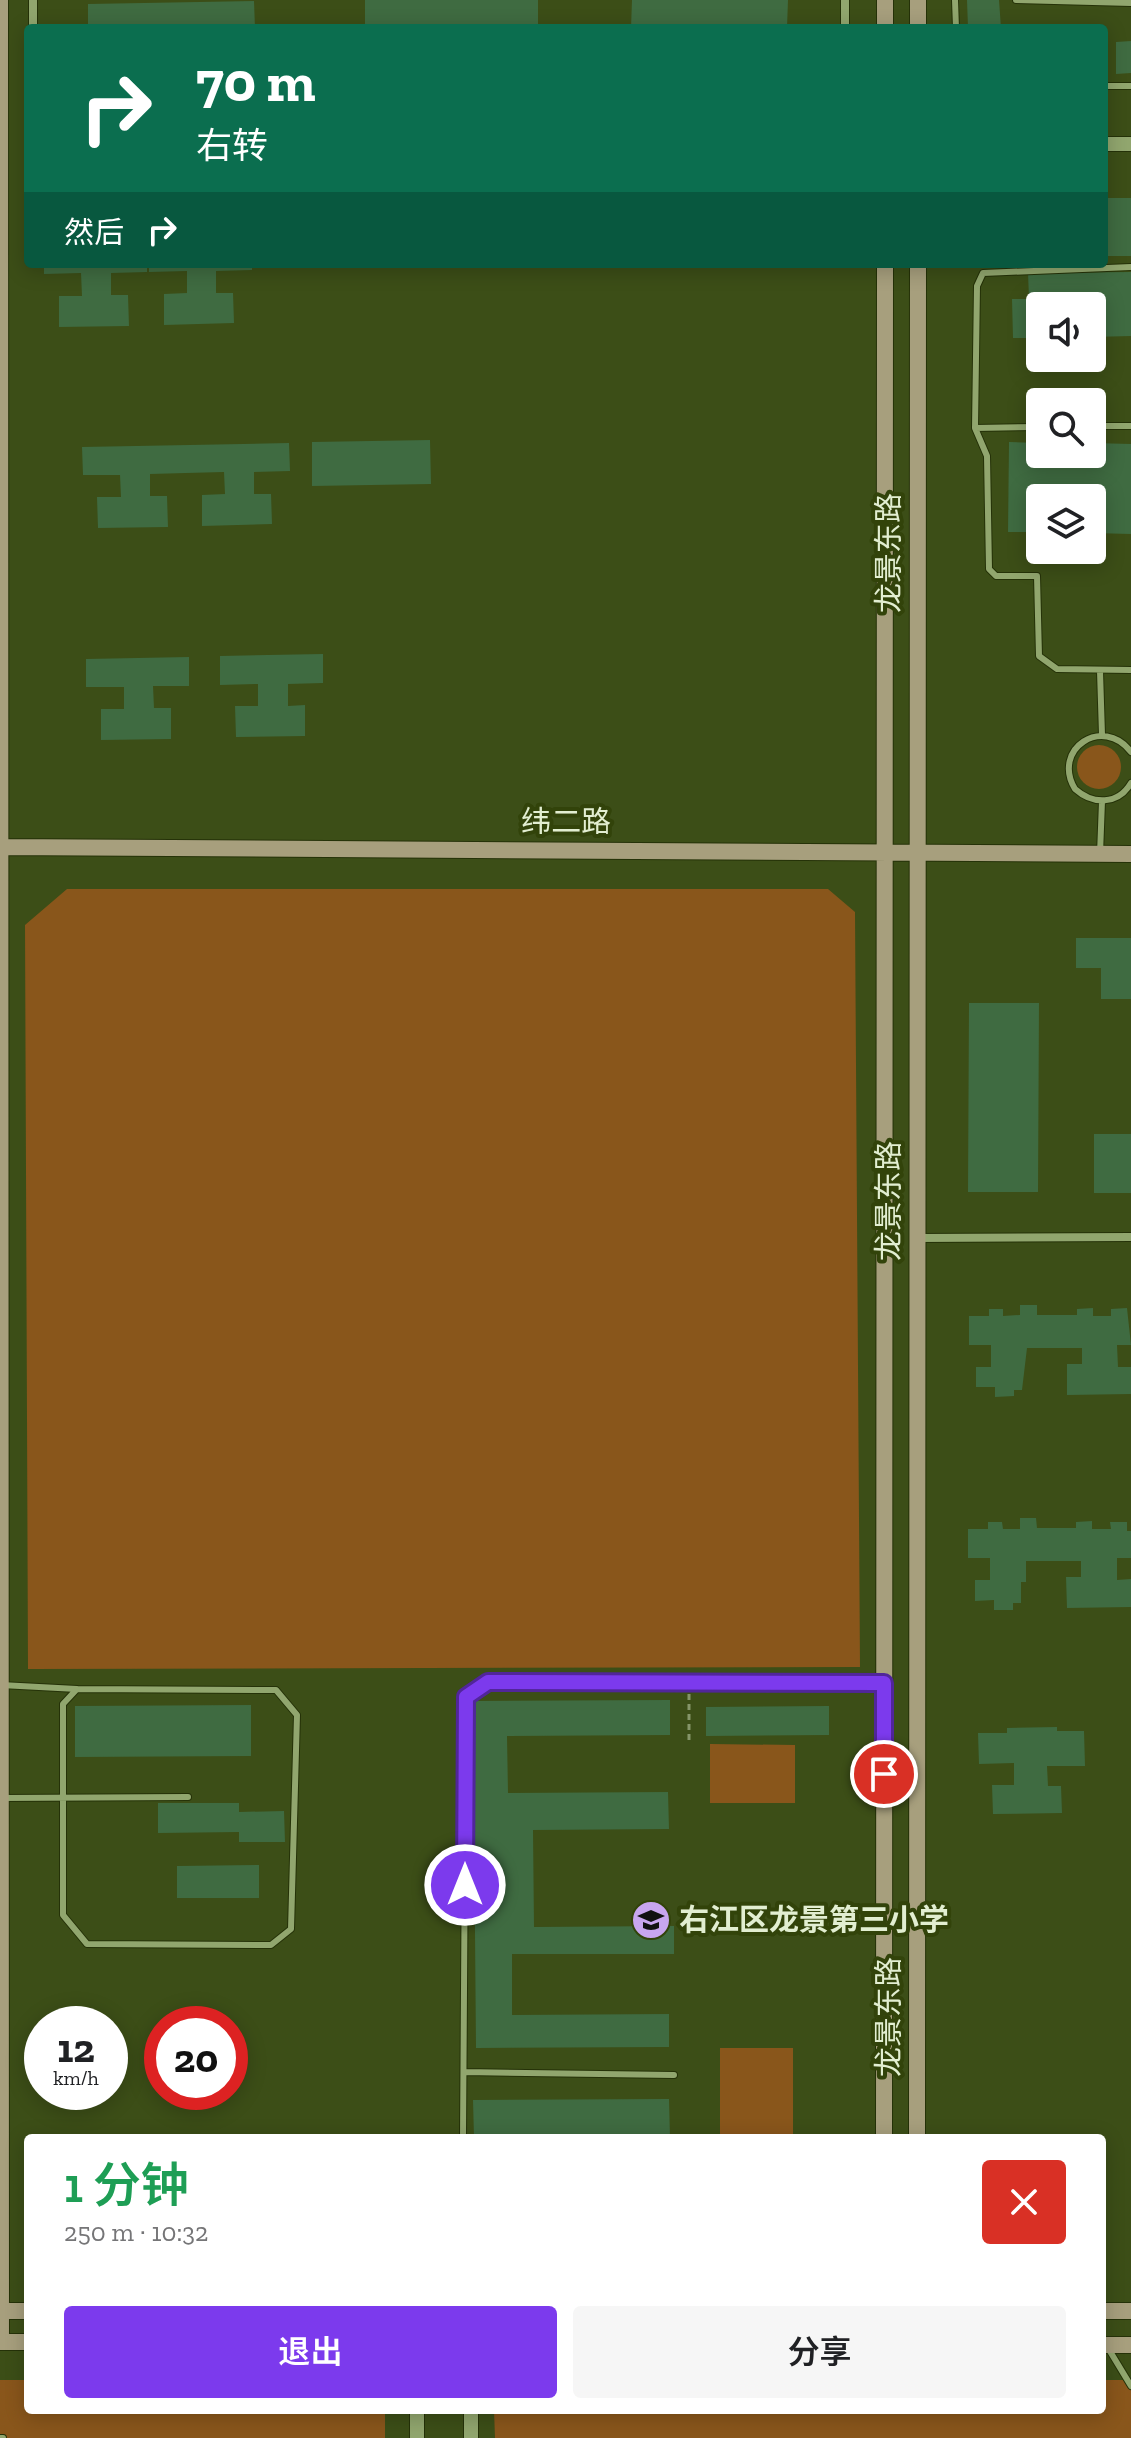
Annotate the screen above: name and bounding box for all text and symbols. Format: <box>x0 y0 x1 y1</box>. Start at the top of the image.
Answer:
text: 70 m <box>196 48 316 115</box>
icon: right <box>64 56 168 160</box>
text: 右转 <box>196 124 268 167</box>
icon: right <box>140 208 184 252</box>
text: 然后 <box>64 215 124 251</box>
map controls <box>1026 292 1106 564</box>
button: sound <box>1026 292 1106 372</box>
button: search <box>1026 388 1106 468</box>
button: layers <box>1026 484 1106 564</box>
street label: 龙景东路 <box>871 493 907 613</box>
street label: 纬二路 <box>521 804 611 840</box>
street label: 龙景东路 <box>871 1141 907 1261</box>
pin <box>850 1740 918 1808</box>
icon: arrive <box>862 1752 906 1796</box>
position arrow <box>423 1843 507 1927</box>
school or university icon: 右江区龙景第三小学 <box>630 1899 672 1941</box>
place label: 右江区龙景第三小学 <box>679 1902 949 1938</box>
street label: 龙景东路 <box>871 1957 907 2077</box>
speed limit sign: 20 <box>144 2006 248 2110</box>
text: 12 <box>57 2024 95 2072</box>
text: km/h <box>53 2066 99 2090</box>
text: 1 分钟 <box>64 2157 189 2214</box>
button: close <box>982 2160 1066 2244</box>
text: 250 m · 10:32 <box>64 2216 208 2248</box>
button: 退出 <box>64 2306 557 2398</box>
button: 分享 <box>573 2306 1066 2398</box>

